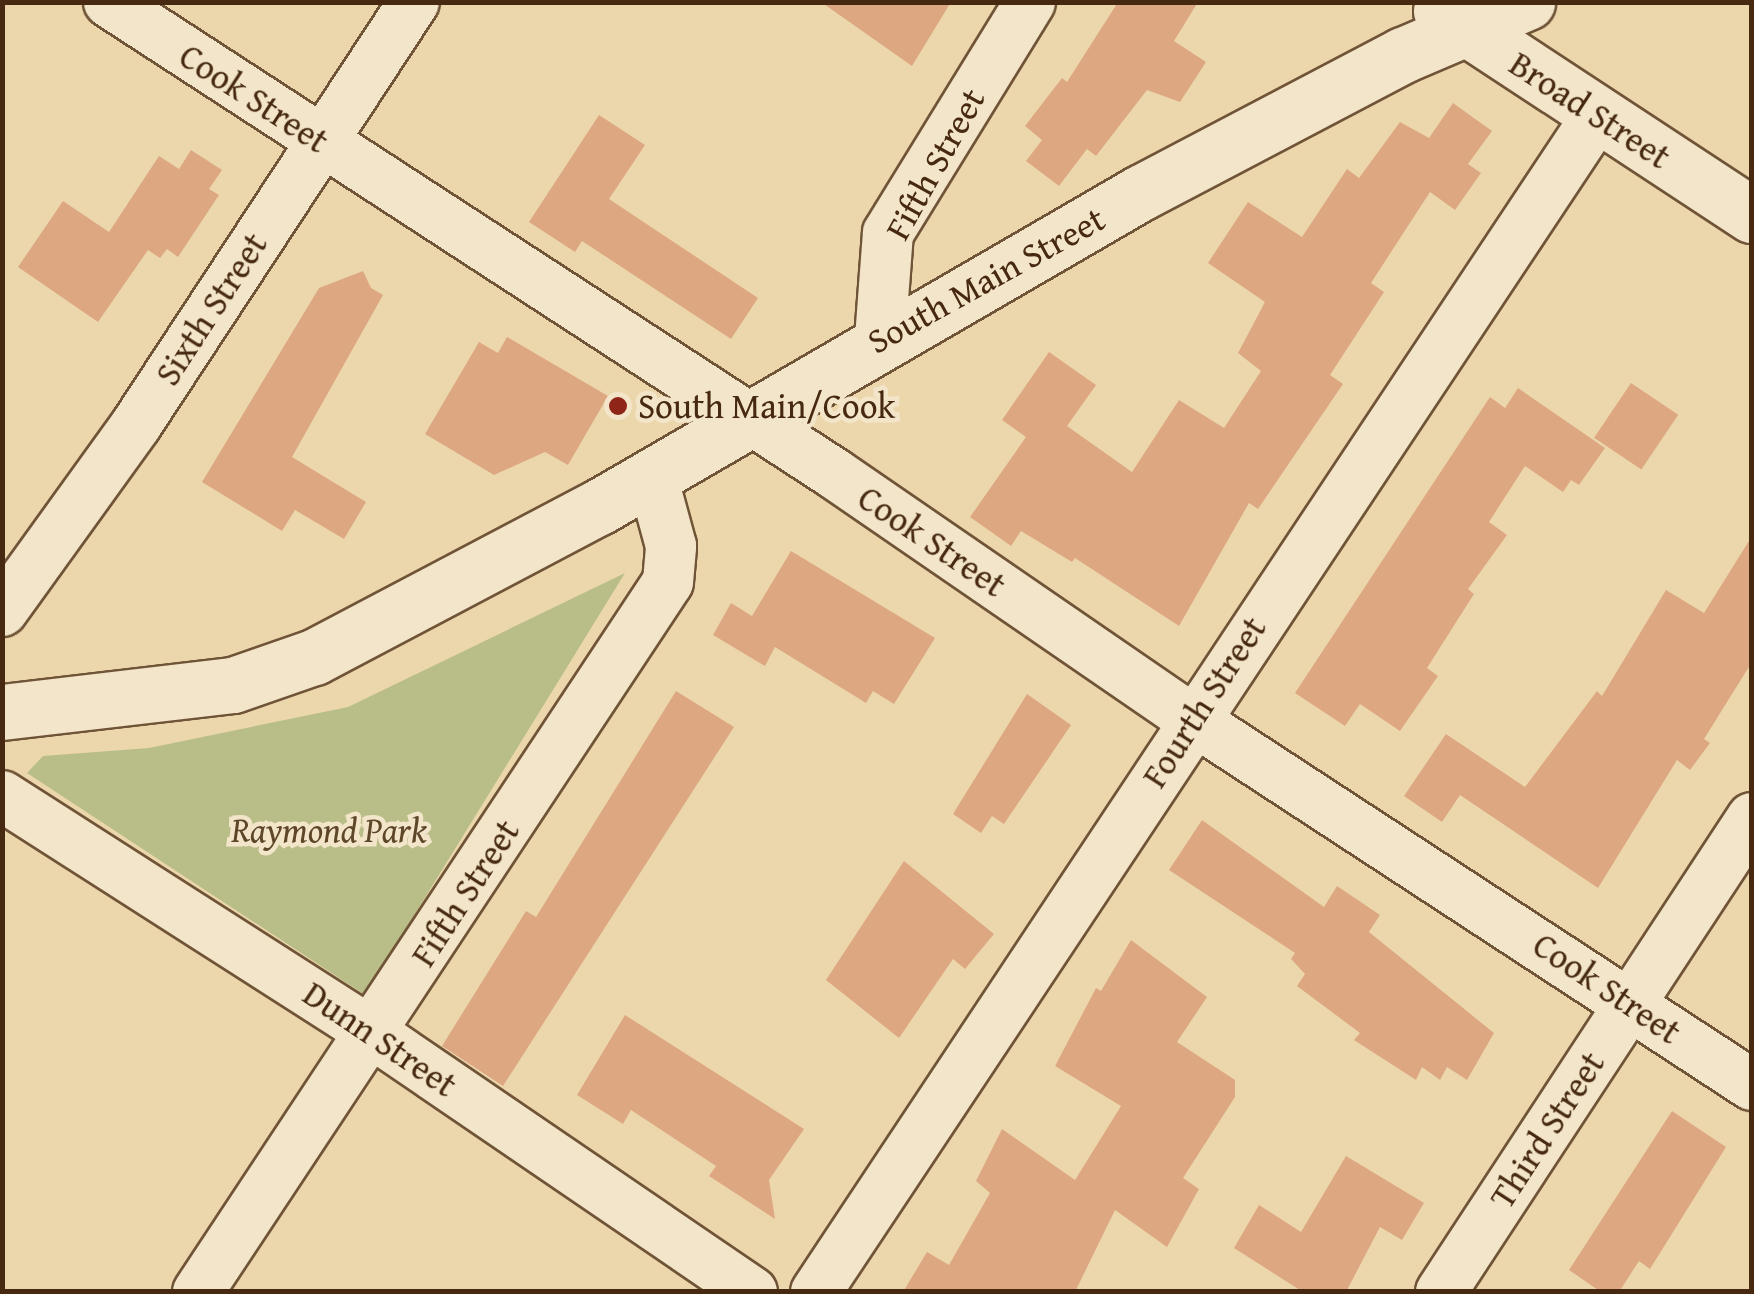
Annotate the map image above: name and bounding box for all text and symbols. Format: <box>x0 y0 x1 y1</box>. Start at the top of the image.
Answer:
street label: Cook Street <box>172 34 336 162</box>
street label: Broad Street <box>1502 43 1678 177</box>
street label: Fifth Street <box>876 81 994 247</box>
street label: South Main Street <box>860 198 1112 362</box>
street label: Sixth Street <box>146 225 276 393</box>
place label: South Main/Cook <box>638 385 895 427</box>
marker: South Main/Cook <box>607 395 629 417</box>
street label: Cook Street <box>850 476 1014 606</box>
street label: Fourth Street <box>1133 609 1275 795</box>
park label: Raymond Park <box>231 809 427 851</box>
street label: Fifth Street <box>402 812 528 974</box>
street label: Cook Street <box>1525 923 1689 1053</box>
street label: Dunn Street <box>295 972 465 1106</box>
street label: Third Street <box>1481 1044 1613 1216</box>

